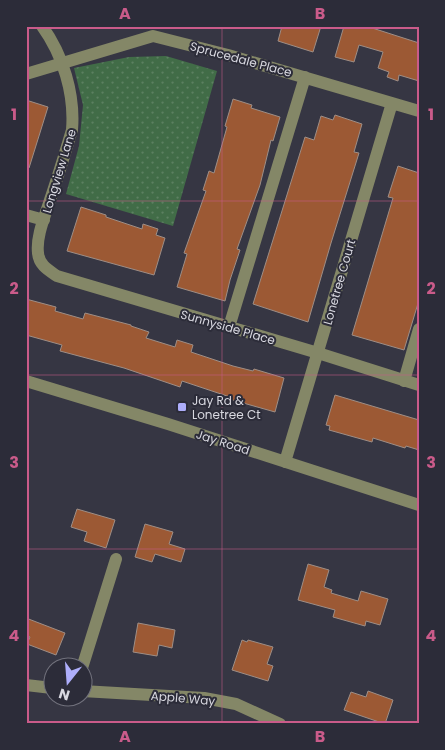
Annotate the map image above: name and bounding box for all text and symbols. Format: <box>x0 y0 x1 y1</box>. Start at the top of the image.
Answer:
text: A <box>119 2 131 25</box>
text: B <box>315 2 325 25</box>
street label: Sprucedale Place <box>188 37 294 81</box>
text: 1 <box>11 103 17 126</box>
text: 1 <box>428 103 434 126</box>
street label: Longview Lane <box>38 127 80 215</box>
street label: Lonetree Court <box>319 237 359 327</box>
text: 2 <box>9 277 19 300</box>
text: 2 <box>426 277 436 300</box>
street label: Sunnyside Place <box>179 305 277 349</box>
place label: Jay Rd & Lonetree Ct <box>192 392 261 423</box>
marker: Jay Rd & Lonetree Ct <box>176 401 188 413</box>
street label: Jay Road <box>194 425 252 459</box>
text: 3 <box>9 451 19 474</box>
text: 3 <box>426 451 436 474</box>
text: 4 <box>9 624 20 647</box>
text: 4 <box>426 624 437 647</box>
north arrow <box>42 658 92 708</box>
text: N <box>56 683 72 706</box>
street label: Apple Way <box>150 687 216 709</box>
text: A <box>119 725 131 748</box>
text: B <box>315 725 325 748</box>

